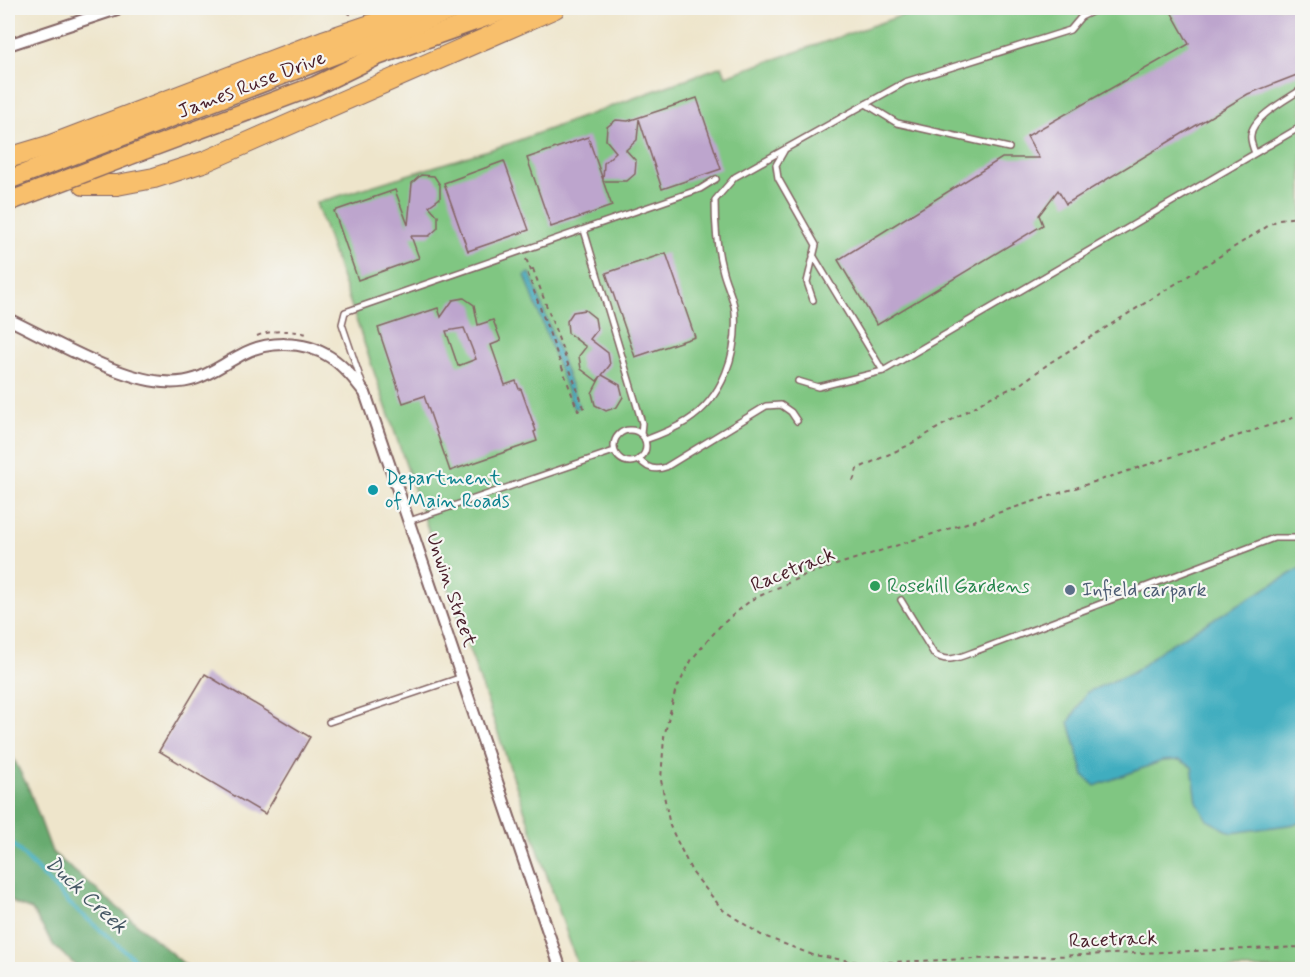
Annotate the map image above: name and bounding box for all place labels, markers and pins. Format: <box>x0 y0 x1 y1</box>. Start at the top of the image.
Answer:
place label: Department of Main Roads <box>385 465 510 515</box>
marker: Department of Main Roads <box>366 483 380 497</box>
place label: Rosehill Gardens <box>887 573 1030 600</box>
place label: Infield carpark <box>1082 577 1207 604</box>
marker: Rosehill Gardens <box>868 579 882 593</box>
marker: Infield carpark <box>1063 583 1077 597</box>

